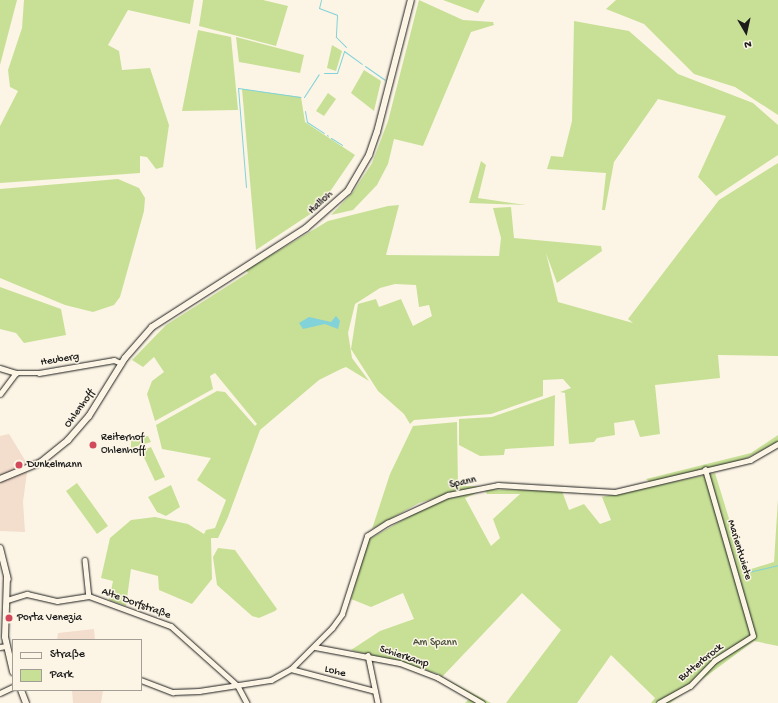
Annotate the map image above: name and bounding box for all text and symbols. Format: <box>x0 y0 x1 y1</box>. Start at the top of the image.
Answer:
north arrow <box>726 12 766 52</box>
text: N <box>743 37 752 50</box>
street label: Halloh <box>306 188 336 218</box>
street label: Heuberg <box>40 350 80 370</box>
street label: Ohlenhoff <box>62 387 98 431</box>
place label: Reiterhof Ohlenhoff <box>101 432 145 458</box>
marker: Reiterhof Ohlenhoff <box>88 440 98 450</box>
place label: Dunkelmann <box>27 458 82 472</box>
marker: Dunkelmann <box>14 460 24 470</box>
street label: Spann <box>448 474 478 492</box>
street label: Marientwiete <box>724 518 754 582</box>
street label: Alte Dorfstraße <box>100 585 172 623</box>
place label: Porta Venezia <box>17 611 82 625</box>
marker: Porta Venezia <box>4 613 14 623</box>
park label: Am Spann <box>413 636 457 650</box>
legend <box>12 639 142 691</box>
street label: Butterbrock <box>676 641 726 685</box>
street label: Schierkamp <box>378 643 430 671</box>
text: Straße <box>50 648 85 662</box>
street label: Lohe <box>323 663 347 681</box>
text: Park <box>50 668 73 682</box>

